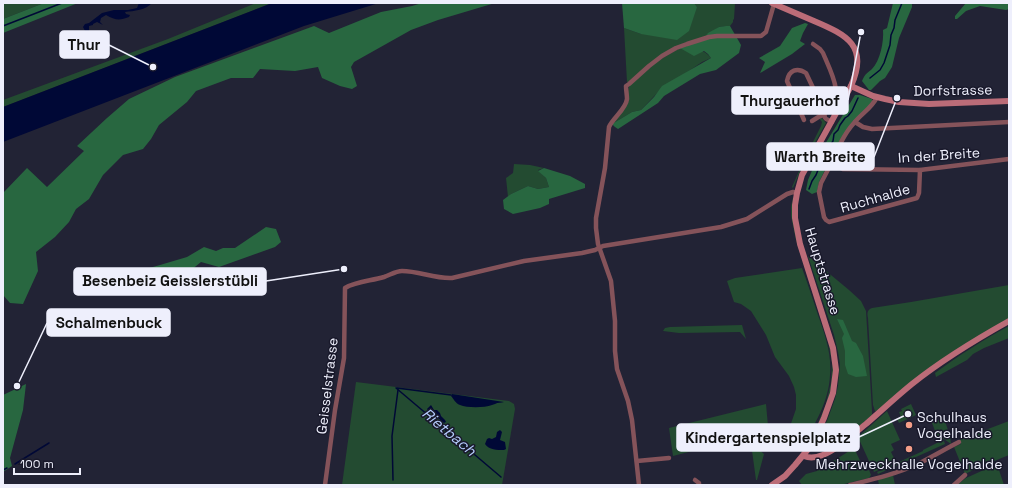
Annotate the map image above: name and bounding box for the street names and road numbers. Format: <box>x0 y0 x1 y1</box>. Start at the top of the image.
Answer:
street label: Dorfstrasse <box>913 80 993 100</box>
street label: In der Breite <box>897 143 981 167</box>
street label: Ruchhalde <box>838 179 912 217</box>
street label: Hauptstrasse <box>801 225 845 317</box>
street label: Geisselstrasse <box>312 337 342 435</box>

